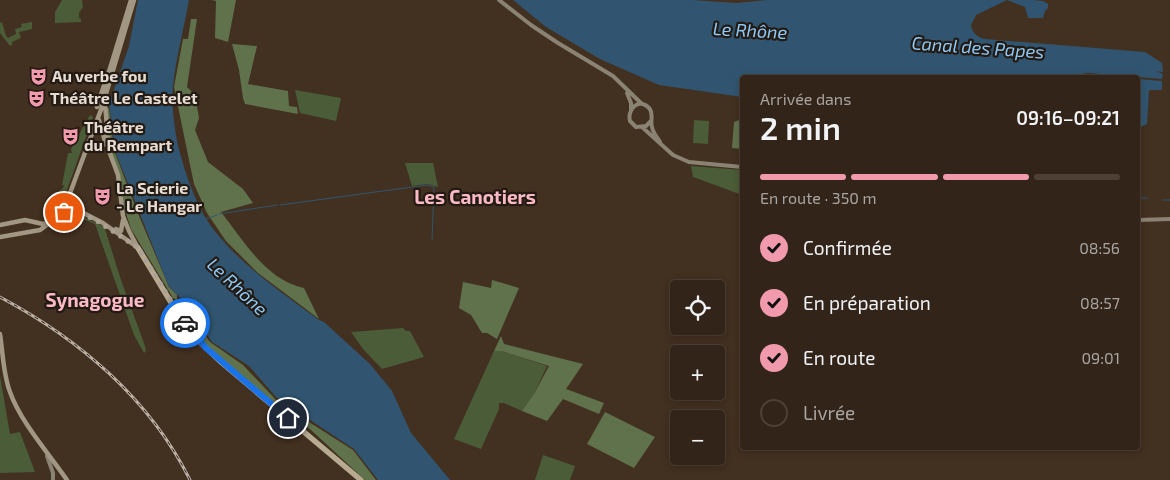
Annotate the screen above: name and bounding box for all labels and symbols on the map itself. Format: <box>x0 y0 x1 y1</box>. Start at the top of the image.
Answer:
water label: Le Rhône <box>712 17 788 43</box>
water label: Canal des Papes <box>911 31 1045 63</box>
theatre icon: Au verbe fou <box>28 66 48 86</box>
place label: Au verbe fou <box>52 66 147 85</box>
theatre icon: Théâtre Le Castelet <box>26 88 46 108</box>
place label: Théâtre Le Castelet <box>50 88 198 107</box>
place label: Théâtre du Rempart <box>84 117 172 154</box>
theatre icon: Théâtre du Rempart <box>60 126 80 146</box>
place label: La Scierie - Le Hangar <box>116 178 202 215</box>
district label: Les Canotiers <box>414 185 536 208</box>
theatre icon: La Scierie - Le Hangar <box>92 187 112 207</box>
pin <box>43 191 85 233</box>
water label: Le Rhône <box>203 253 273 320</box>
district label: Synagogue <box>45 288 145 312</box>
courier <box>160 298 210 348</box>
pin <box>267 397 309 439</box>

